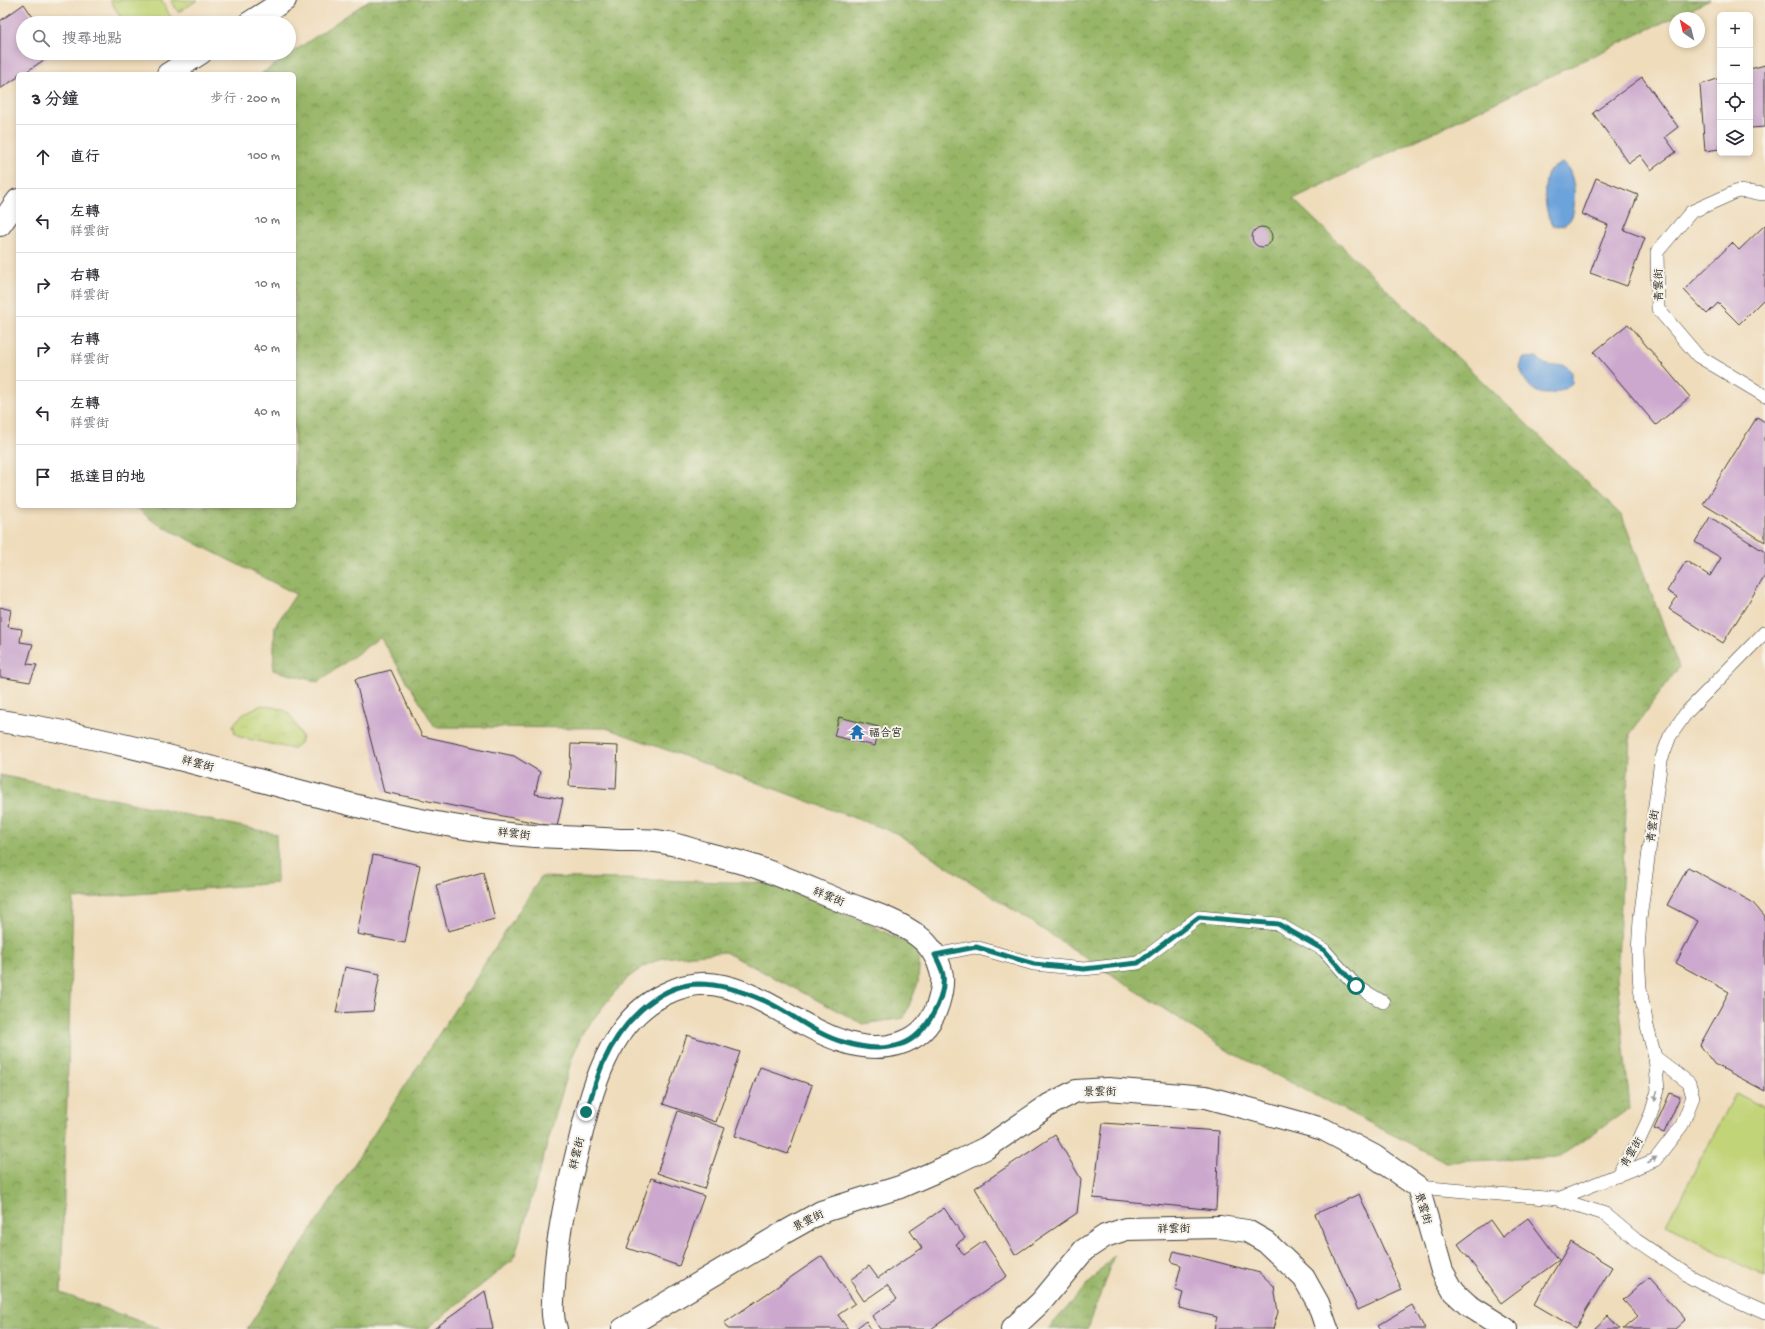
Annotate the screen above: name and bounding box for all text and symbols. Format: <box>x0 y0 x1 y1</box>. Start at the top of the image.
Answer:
north arrow <box>1669 12 1705 48</box>
map controls <box>1717 12 1753 156</box>
button: + <box>1717 12 1753 48</box>
search box <box>16 16 296 60</box>
icon: search <box>30 27 52 49</box>
text: 搜尋地點 <box>62 31 122 49</box>
button: − <box>1717 48 1753 84</box>
button: locate <box>1717 84 1753 120</box>
text: 3 分鐘 <box>32 91 79 111</box>
text: 步行 · 200 m <box>210 92 280 107</box>
button: layers <box>1717 120 1753 156</box>
icon: ahead <box>32 146 54 168</box>
text: 直行 <box>70 149 100 167</box>
text: 100 m <box>248 149 280 164</box>
text: 左轉 <box>70 204 100 222</box>
icon: left <box>32 210 54 232</box>
text: 10 m <box>255 213 280 228</box>
text: 祥雲街 <box>70 225 109 240</box>
street label: 青雲街 <box>1653 267 1666 302</box>
text: 右轉 <box>70 268 100 286</box>
icon: right <box>32 274 54 296</box>
text: 10 m <box>255 277 280 292</box>
text: 祥雲街 <box>70 289 109 304</box>
text: 右轉 <box>70 332 100 350</box>
icon: right <box>32 338 54 360</box>
text: 40 m <box>254 341 280 356</box>
text: 祥雲街 <box>70 353 109 368</box>
text: 左轉 <box>70 396 100 414</box>
icon: left <box>32 402 54 424</box>
text: 40 m <box>254 405 280 420</box>
text: 祥雲街 <box>70 417 109 432</box>
icon: arrive <box>32 466 54 488</box>
text: 抵達目的地 <box>70 469 145 487</box>
temple icon: 福合宮 <box>848 723 866 741</box>
place label: 福合宮 <box>869 727 902 740</box>
street label: 祥雲街 <box>180 754 216 775</box>
street label: 青雲街 <box>1645 808 1662 843</box>
street label: 祥雲街 <box>497 826 532 843</box>
street label: 祥雲街 <box>811 885 847 910</box>
route start <box>1347 977 1365 995</box>
street label: 景雲街 <box>1083 1086 1118 1099</box>
one-way arrow <box>1653 1090 1659 1102</box>
route end <box>577 1103 595 1121</box>
street label: 青雲街 <box>1618 1134 1647 1170</box>
street label: 祥雲街 <box>567 1135 588 1171</box>
one-way arrow <box>1646 1156 1658 1163</box>
street label: 景雲街 <box>1412 1191 1434 1227</box>
street label: 景雲街 <box>791 1208 827 1235</box>
street label: 祥雲街 <box>1157 1223 1192 1236</box>

